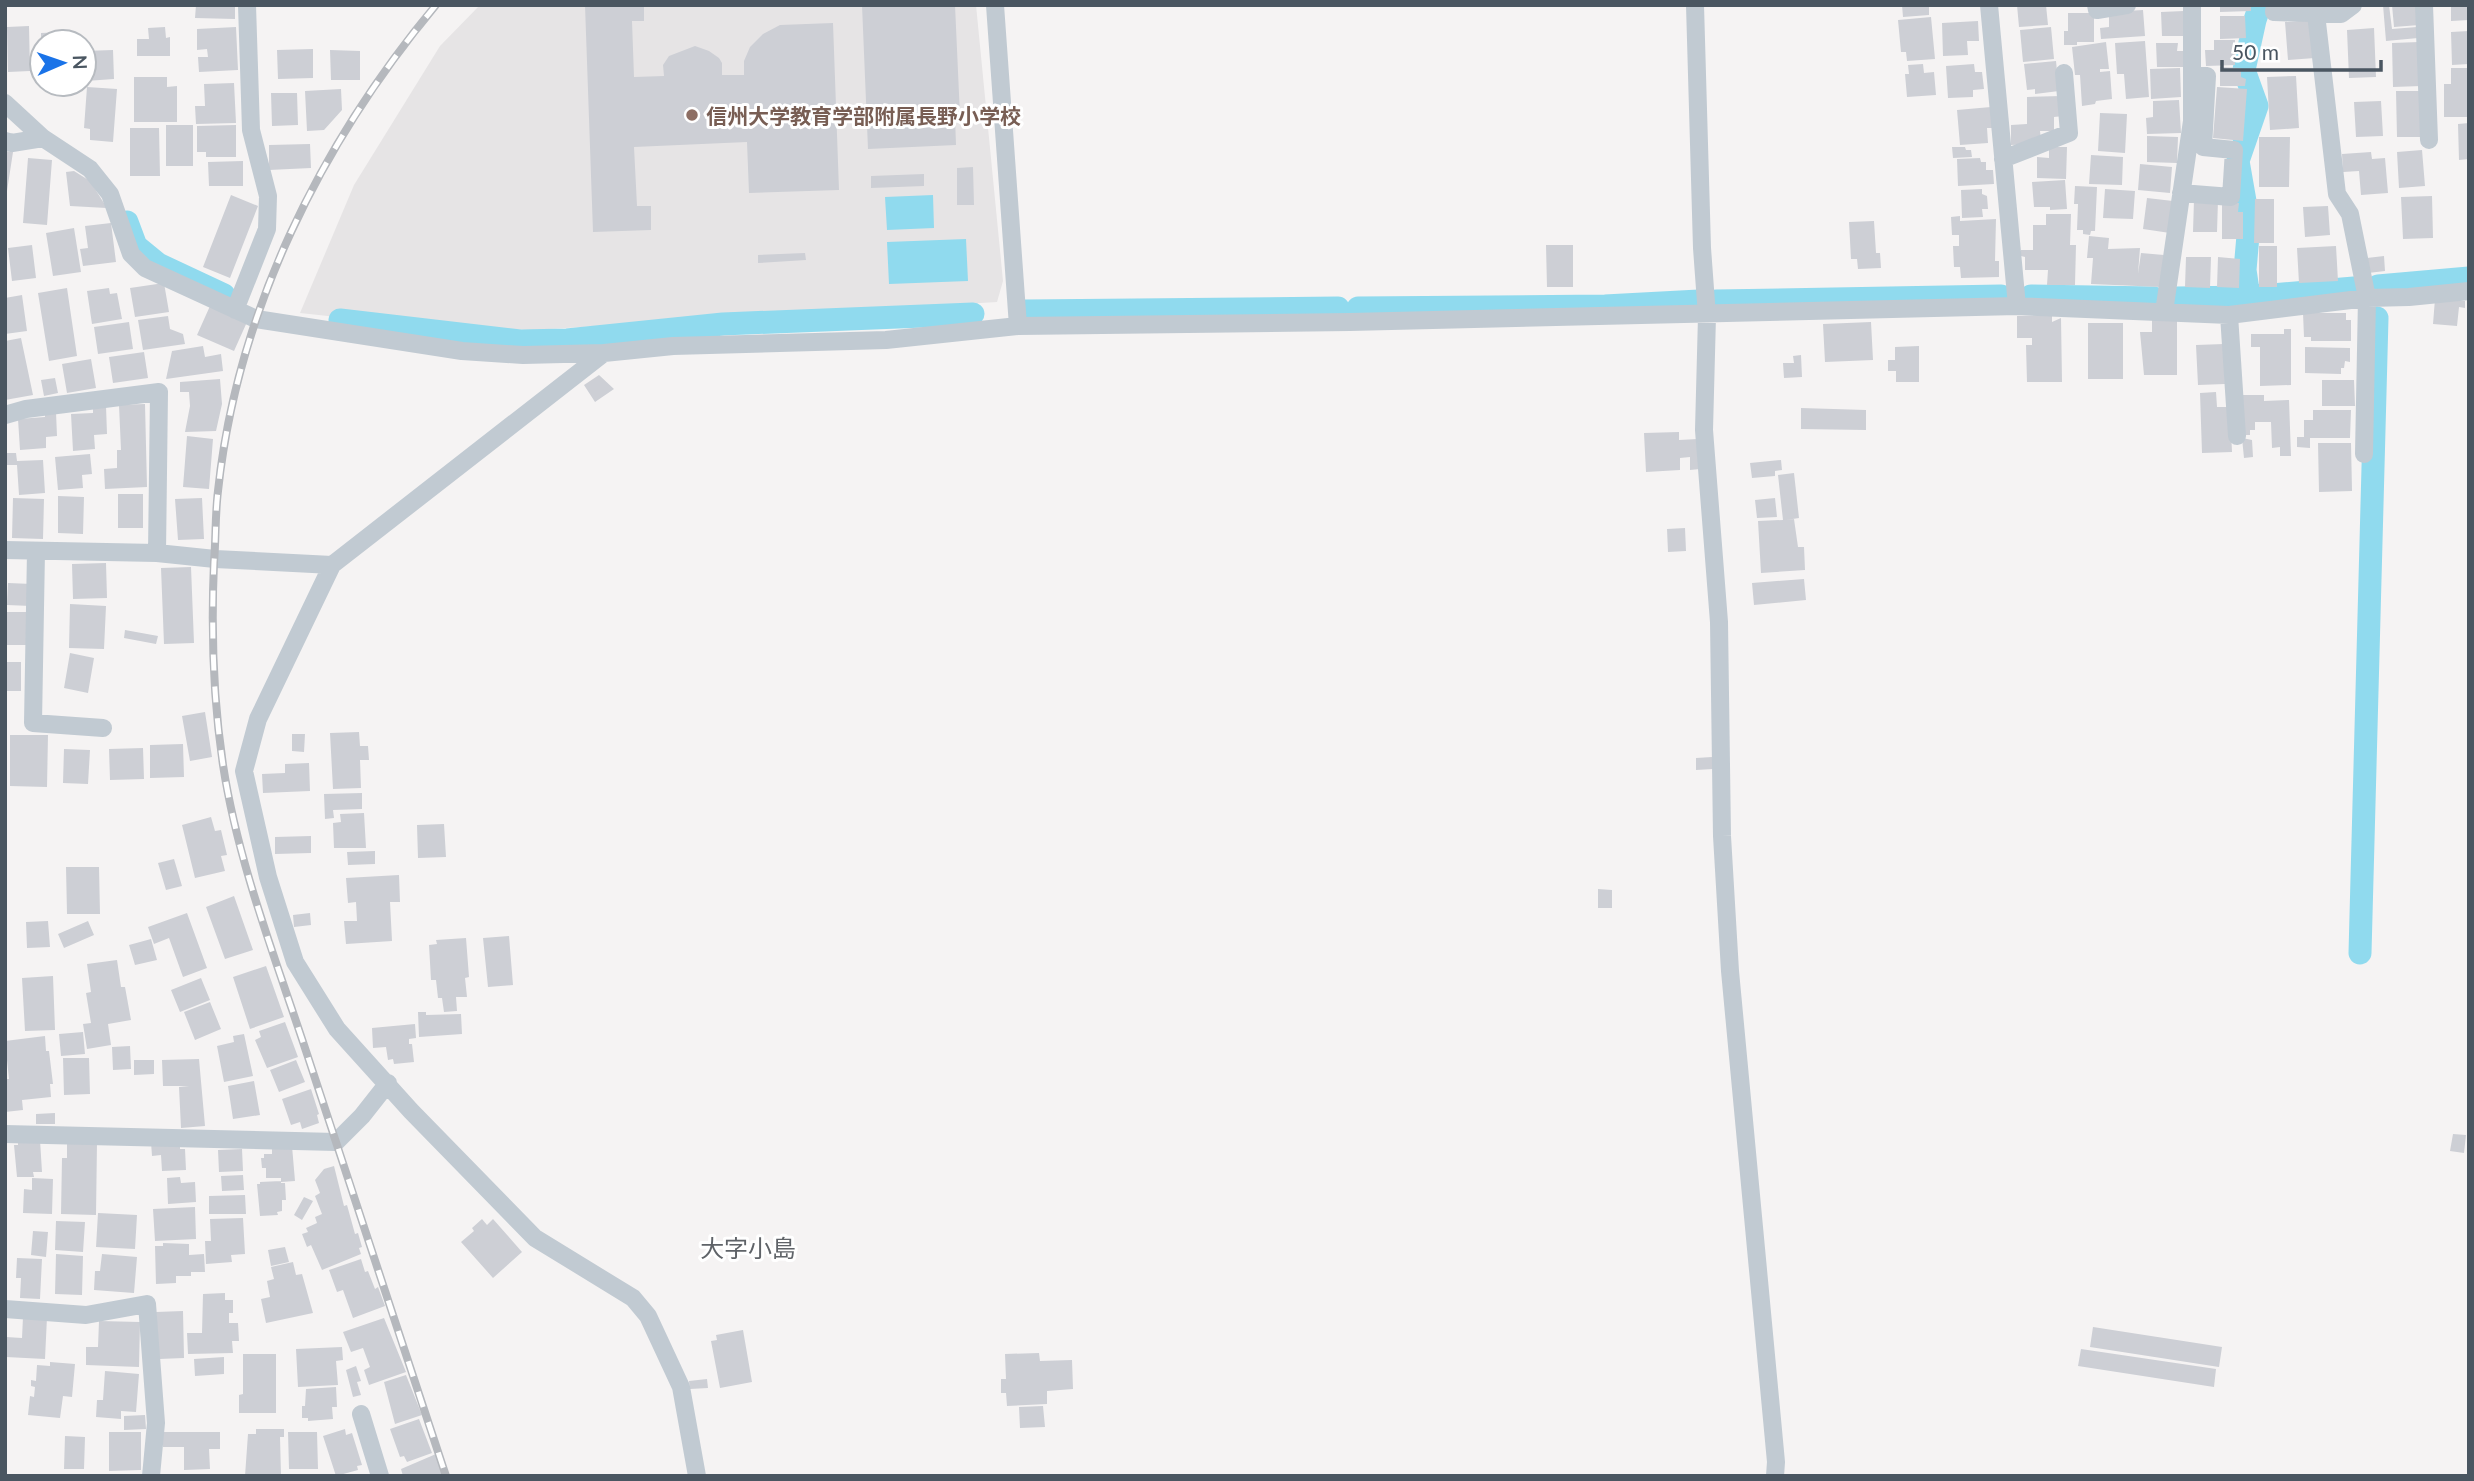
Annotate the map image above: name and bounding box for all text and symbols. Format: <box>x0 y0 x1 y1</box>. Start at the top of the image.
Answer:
north arrow <box>28 28 98 98</box>
scale bar <box>2222 28 2381 72</box>
text: 50 m <box>2232 39 2279 64</box>
text: N <box>69 55 92 70</box>
place label: 信州大学教育学部附属長野小学校 <box>706 103 1021 128</box>
marker: 信州大学教育学部附属長野小学校 <box>684 107 700 123</box>
district label: 大字小島 <box>700 1233 796 1262</box>

